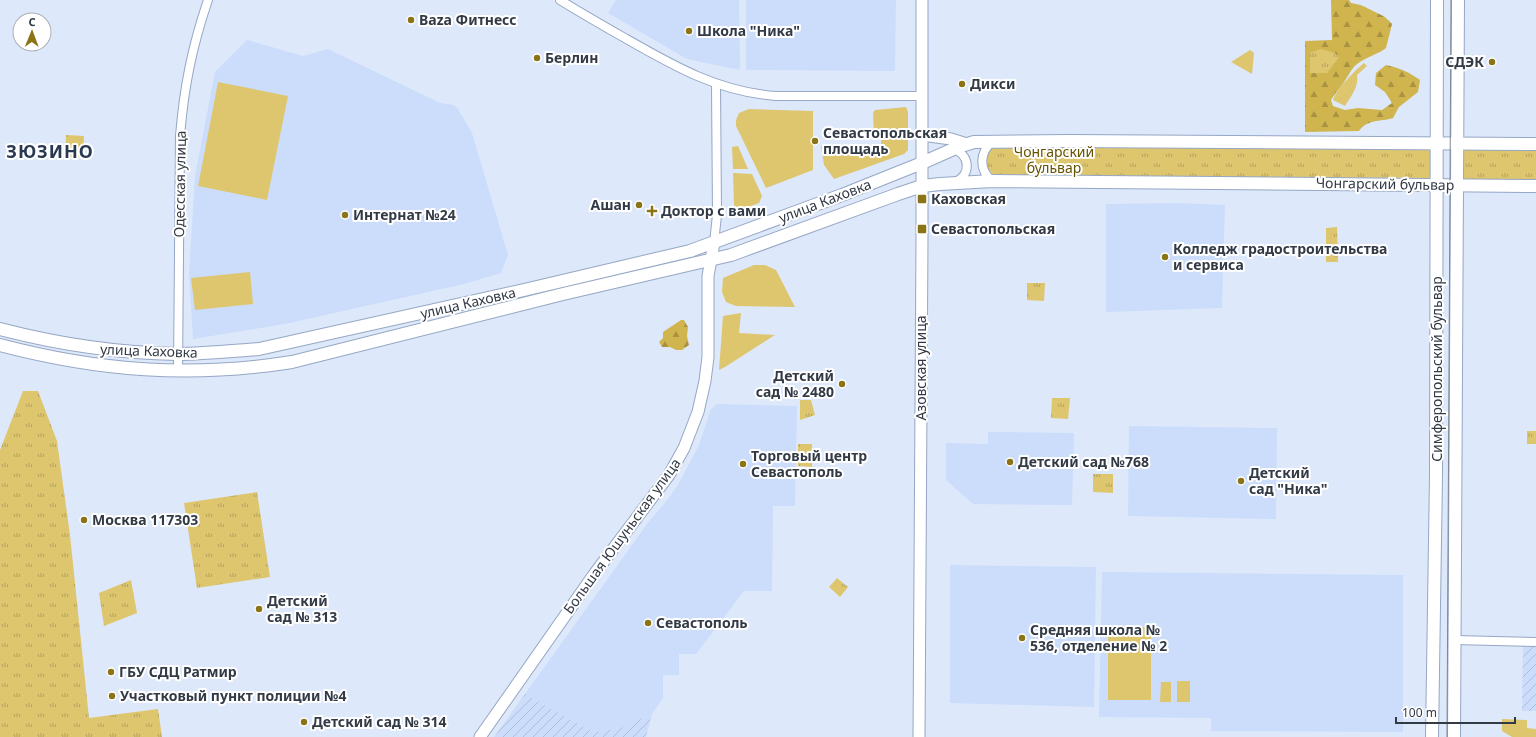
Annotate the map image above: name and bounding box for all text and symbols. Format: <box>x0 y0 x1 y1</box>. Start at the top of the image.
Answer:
place label: Baza Фитнесс <box>419 10 517 29</box>
north arrow <box>12 12 52 52</box>
text: С <box>28 14 36 29</box>
marker: Baza Фитнесс <box>406 15 416 25</box>
place label: Школа "Ника" <box>697 21 800 40</box>
marker: Школа "Ника" <box>684 26 694 36</box>
place label: Берлин <box>545 48 599 67</box>
place label: СДЭК <box>1445 52 1484 71</box>
marker: Берлин <box>532 53 542 63</box>
marker: СДЭК <box>1487 57 1497 67</box>
place label: Дикси <box>970 74 1015 93</box>
marker: Дикси <box>957 79 967 89</box>
place label: Севастопольская площадь <box>823 123 947 158</box>
street label: Одесская улица <box>169 130 190 238</box>
marker: Севастопольская площадь <box>810 136 820 146</box>
district label: ЗЮЗИНО <box>6 139 94 163</box>
park label: Чонгарский бульвар <box>1014 142 1094 177</box>
street label: Чонгарский бульвар <box>1316 173 1454 194</box>
street label: улица Каховка <box>776 174 874 227</box>
place label: Каховская <box>931 189 1006 208</box>
marker: Каховская <box>916 193 928 205</box>
place label: Ашан <box>590 195 631 214</box>
marker: Ашан <box>634 200 644 210</box>
place label: Доктор с вами <box>661 201 766 220</box>
place label: Интернат №24 <box>353 205 456 224</box>
marker: Доктор с вами <box>646 205 658 217</box>
marker: Интернат №24 <box>340 210 350 220</box>
place label: Севастопольская <box>931 219 1055 238</box>
marker: Севастопольская <box>916 223 928 235</box>
place label: Колледж градостроительства и сервиса <box>1173 239 1387 274</box>
marker: Колледж градостроительства и сервиса <box>1160 252 1170 262</box>
street label: Симферопольский бульвар <box>1427 276 1446 462</box>
street label: улица Каховка <box>418 282 518 323</box>
street label: Азовская улица <box>911 315 930 421</box>
street label: улица Каховка <box>100 339 198 362</box>
place label: Детский сад № 2480 <box>756 366 834 401</box>
marker: Детский сад № 2480 <box>837 379 847 389</box>
place label: Торговый центр Севастополь <box>751 446 867 481</box>
place label: Детский сад №768 <box>1018 452 1149 471</box>
street label: Большая Юшуньская улица <box>559 454 685 617</box>
marker: Детский сад №768 <box>1005 457 1015 467</box>
marker: Торговый центр Севастополь <box>738 459 748 469</box>
place label: Детский сад "Ника" <box>1249 463 1327 498</box>
marker: Детский сад "Ника" <box>1236 476 1246 486</box>
place label: Москва 117303 <box>92 510 198 529</box>
marker: Москва 117303 <box>79 515 89 525</box>
place label: Детский сад № 313 <box>267 591 337 626</box>
marker: Детский сад № 313 <box>254 604 264 614</box>
place label: Севастополь <box>656 613 748 632</box>
marker: Севастополь <box>643 618 653 628</box>
place label: Средняя школа № 536, отделение № 2 <box>1030 620 1167 655</box>
marker: Средняя школа № 536, отделение № 2 <box>1017 633 1027 643</box>
place label: ГБУ СДЦ Ратмир <box>119 662 237 681</box>
marker: ГБУ СДЦ Ратмир <box>106 667 116 677</box>
place label: Участковый пункт полиции №4 <box>120 686 346 705</box>
marker: Участковый пункт полиции №4 <box>107 691 117 701</box>
scale bar <box>1396 699 1515 725</box>
text: 100 m <box>1402 704 1437 721</box>
place label: Детский сад № 314 <box>312 712 447 731</box>
marker: Детский сад № 314 <box>299 717 309 727</box>

